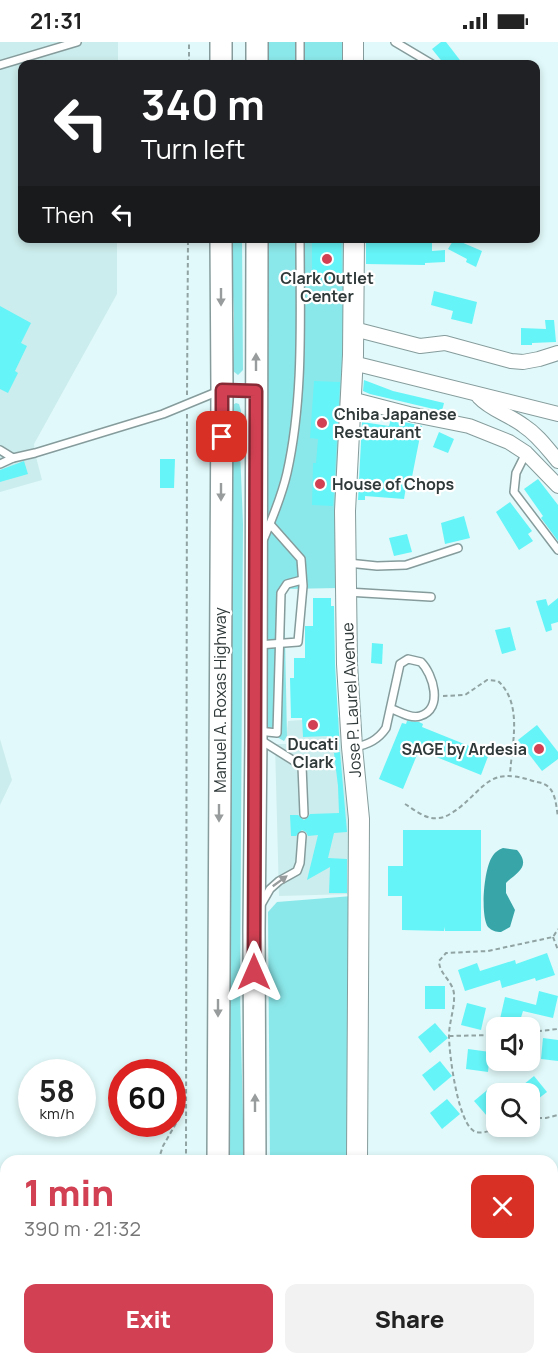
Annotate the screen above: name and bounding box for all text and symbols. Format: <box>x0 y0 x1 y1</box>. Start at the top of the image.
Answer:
text: 21:31 <box>30 6 83 36</box>
text: 340 m <box>141 75 265 133</box>
icon: left <box>42 84 120 162</box>
text: Turn left <box>141 130 245 167</box>
icon: left <box>106 198 139 231</box>
text: Then <box>42 200 94 230</box>
marker: Clark Outlet Center <box>320 252 334 266</box>
place label: Clark Outlet Center <box>280 267 374 307</box>
one-way arrow <box>216 287 226 306</box>
one-way arrow <box>251 352 261 371</box>
place label: Chiba Japanese Restaurant <box>334 403 457 443</box>
pin <box>196 411 247 462</box>
marker: Chiba Japanese Restaurant <box>315 416 329 430</box>
icon: arrive <box>205 420 238 453</box>
place label: House of Chops <box>332 473 454 495</box>
marker: House of Chops <box>313 477 327 491</box>
one-way arrow <box>216 482 226 501</box>
street label: Manuel A. Roxas Highway <box>209 607 231 793</box>
street label: Jose P. Laurel Avenue <box>336 622 366 778</box>
marker: Ducati Clark <box>306 718 320 732</box>
place label: Ducati Clark <box>288 733 338 773</box>
place label: SAGE by Ardesia <box>402 738 527 760</box>
marker: SAGE by Ardesia <box>532 742 546 756</box>
one-way arrow <box>214 803 224 822</box>
one-way arrow <box>271 875 287 887</box>
position arrow <box>222 940 286 1004</box>
one-way arrow <box>213 998 223 1017</box>
map controls <box>486 1017 540 1137</box>
button: sound <box>486 1017 540 1071</box>
speed limit sign: 60 <box>108 1059 186 1137</box>
text: 58 <box>39 1070 75 1111</box>
button: search <box>486 1083 540 1137</box>
one-way arrow <box>250 1093 260 1112</box>
text: km/h <box>40 1103 74 1124</box>
text: 1 min <box>24 1168 114 1217</box>
button: close <box>471 1175 534 1238</box>
text: 390 m · 21:32 <box>24 1215 141 1242</box>
button: Exit <box>24 1284 273 1353</box>
button: Share <box>285 1284 534 1353</box>

